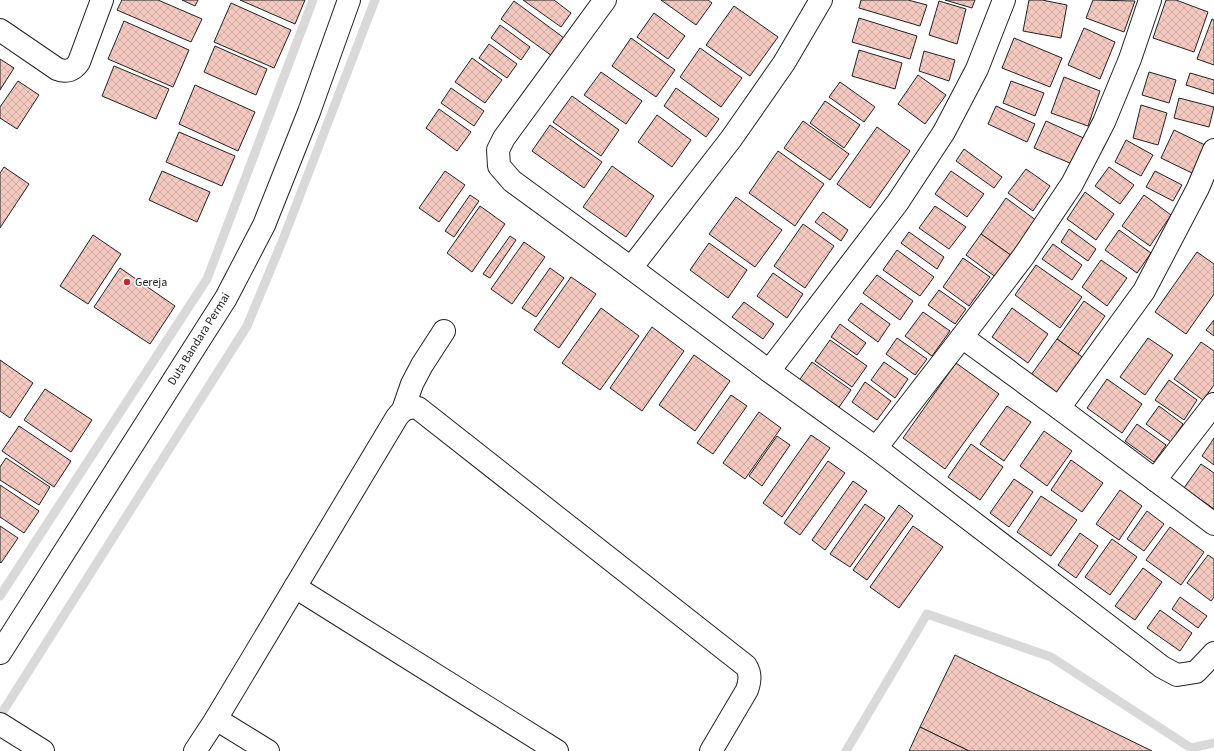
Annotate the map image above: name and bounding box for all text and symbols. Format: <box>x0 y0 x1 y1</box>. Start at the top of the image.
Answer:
place label: Gereja <box>135 274 167 291</box>
marker: Gereja <box>122 277 132 287</box>
street label: Duta Bandara Permai <box>164 289 234 389</box>

